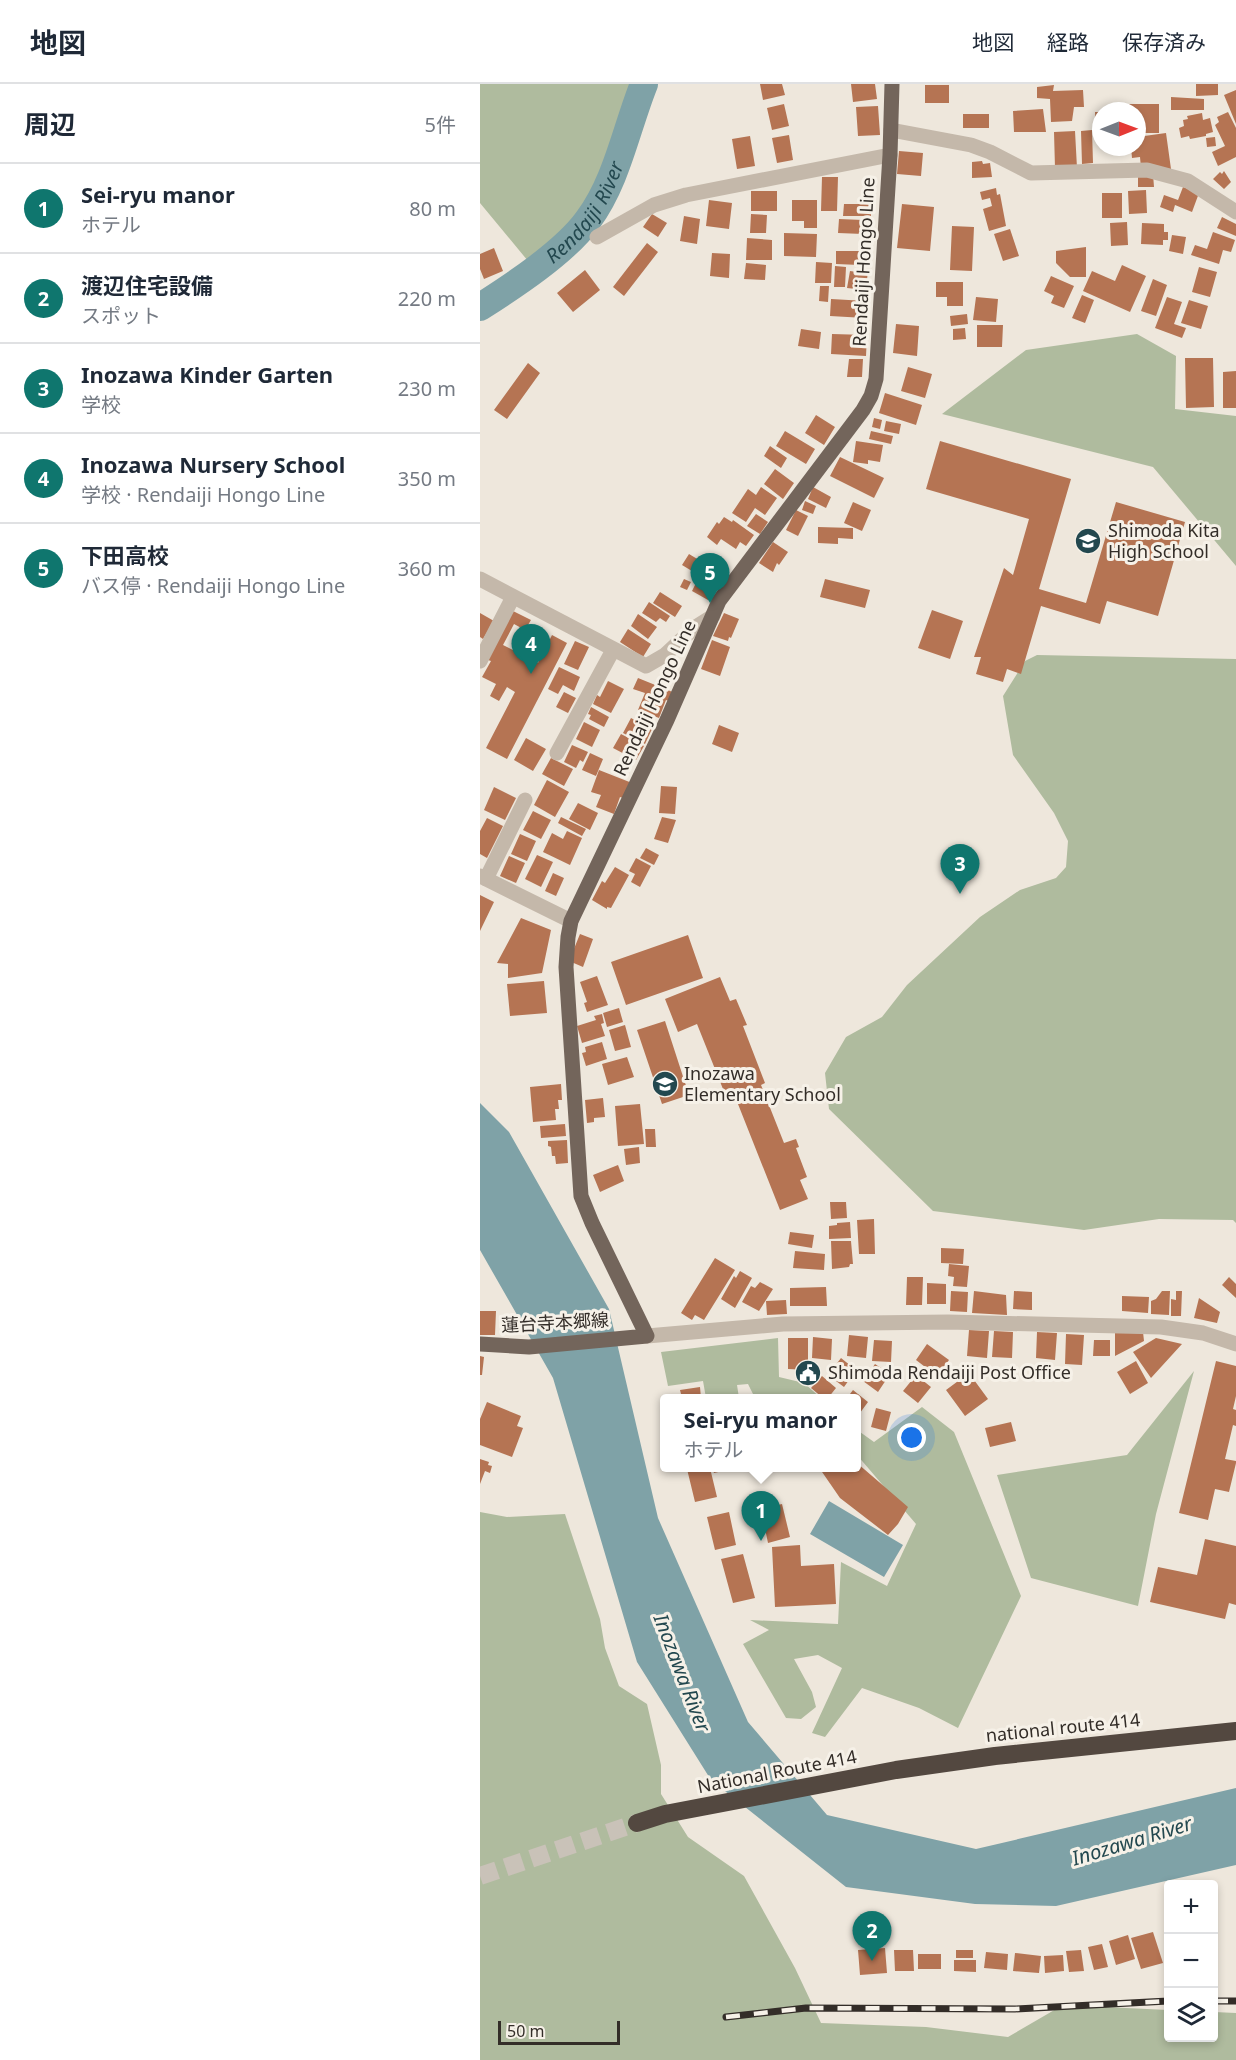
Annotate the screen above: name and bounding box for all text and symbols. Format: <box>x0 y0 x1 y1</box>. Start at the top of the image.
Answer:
text: 地図 <box>30 23 86 61</box>
text: 地図 <box>972 28 1014 56</box>
text: 経路 <box>1047 28 1089 56</box>
text: 保存済み <box>1122 28 1206 56</box>
north arrow <box>1092 102 1146 156</box>
text: 周辺 <box>24 106 76 142</box>
text: 5件 <box>425 111 456 138</box>
water label: Rendaiji River <box>540 156 630 269</box>
street label: Rendaiji Hongo Line <box>847 177 879 347</box>
text: Sei-ryu manor <box>81 179 235 209</box>
text: 1 <box>38 195 49 222</box>
text: 80 m <box>409 195 456 222</box>
text: ホテル <box>81 211 141 238</box>
text: 渡辺住宅設備 <box>81 270 213 300</box>
text: 2 <box>38 285 49 312</box>
text: 220 m <box>398 285 456 312</box>
text: スポット <box>81 302 161 329</box>
text: Inozawa Kinder Garten <box>81 359 333 389</box>
text: 3 <box>38 375 49 402</box>
text: 230 m <box>398 375 456 402</box>
text: 学校 <box>81 391 121 418</box>
text: Inozawa Nursery School <box>81 449 345 479</box>
text: 4 <box>38 465 49 492</box>
text: 350 m <box>398 465 456 492</box>
text: 学校 · Rendaiji Hongo Line <box>81 481 325 508</box>
place label: Shimoda Kita High School <box>1108 518 1220 563</box>
school or university icon: Shimoda Kita High School <box>1073 526 1103 556</box>
text: 下田高校 <box>81 540 169 570</box>
pin: 5 <box>690 554 730 603</box>
text: 5 <box>38 555 49 582</box>
text: 360 m <box>398 555 456 582</box>
text: バス停 · Rendaiji Hongo Line <box>81 572 345 599</box>
street label: Rendaiji Hongo Line <box>607 616 701 780</box>
pin: 4 <box>512 624 550 674</box>
pin: 3 <box>940 844 980 894</box>
place label: Inozawa Elementary School <box>684 1061 841 1106</box>
school or university icon: Inozawa Elementary School <box>650 1069 680 1099</box>
street label: 蓮台寺本郷線 <box>500 1307 610 1337</box>
public building icon: Shimoda Rendaiji Post Office <box>793 1358 823 1388</box>
place label: Shimoda Rendaiji Post Office <box>828 1360 1071 1384</box>
popup <box>660 1394 861 1472</box>
text: Sei-ryu manor <box>684 1404 837 1434</box>
your location <box>897 1423 926 1452</box>
text: ホテル <box>684 1436 744 1463</box>
pin: 1 <box>742 1492 780 1541</box>
water label: Inozawa River <box>647 1609 718 1737</box>
street label: national route 414 <box>985 1707 1141 1747</box>
street label: National Route 414 <box>695 1744 859 1798</box>
water label: Inozawa River <box>1068 1809 1196 1872</box>
map controls <box>1164 1880 1218 2042</box>
button: + <box>1164 1880 1218 1934</box>
pin: 2 <box>852 1912 892 1961</box>
button: − <box>1164 1934 1218 1988</box>
button: layers <box>1164 1988 1218 2042</box>
scale bar <box>498 2018 620 2046</box>
text: 50 m <box>507 2020 544 2042</box>

